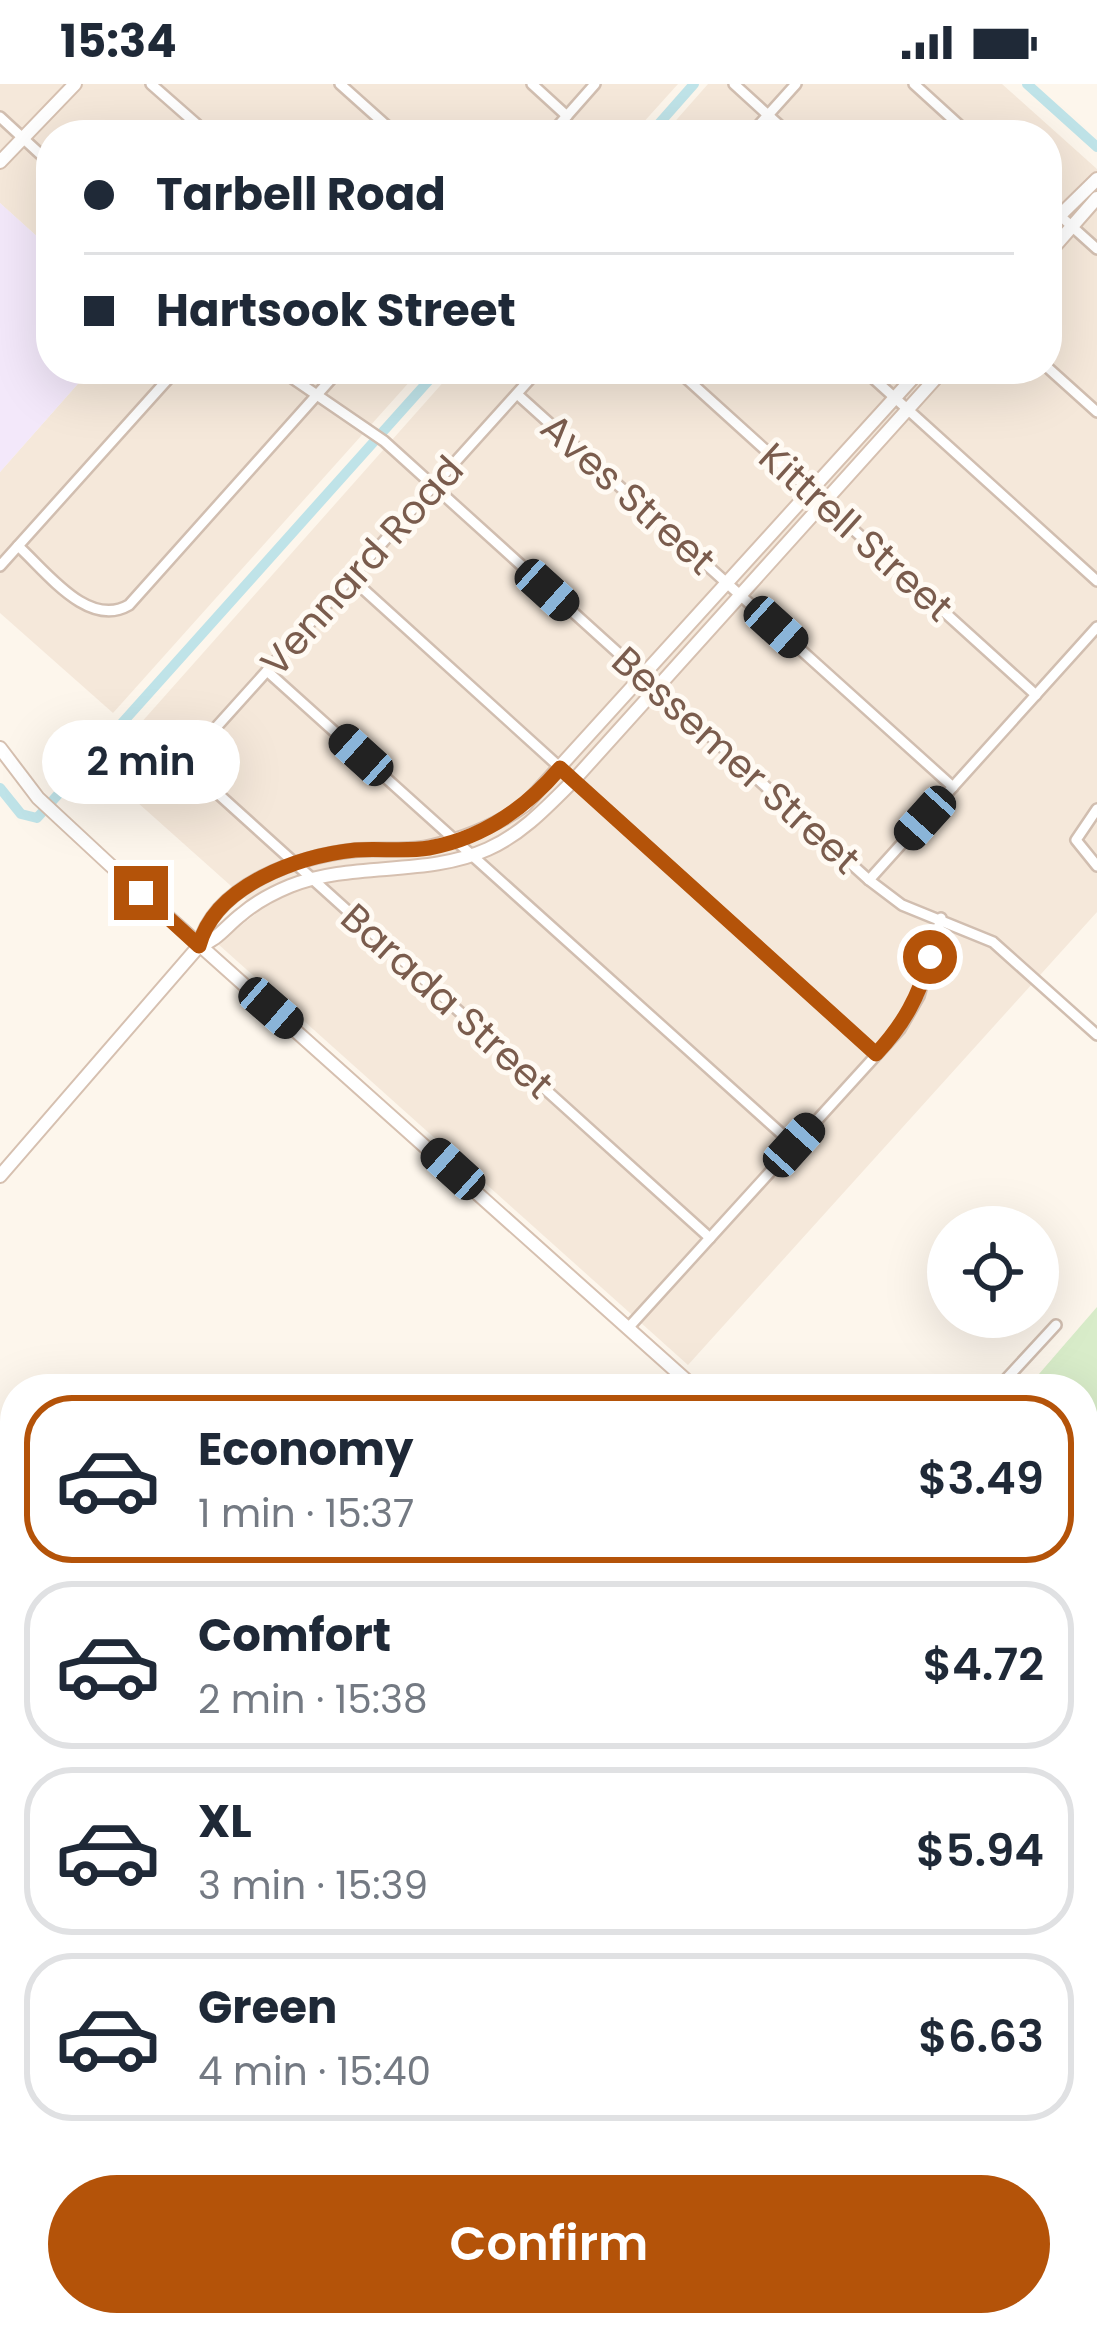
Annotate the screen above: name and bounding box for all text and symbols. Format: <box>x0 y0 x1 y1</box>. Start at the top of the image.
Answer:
text: 15:34 <box>60 10 177 73</box>
text: Tarbell Road <box>156 163 446 226</box>
text: Hartsook Street <box>156 279 516 342</box>
street label: Aves Street <box>529 401 727 587</box>
street label: Kittrell Street <box>747 430 965 634</box>
street label: Vennard Road <box>248 444 476 688</box>
car <box>508 553 586 627</box>
car <box>737 590 815 664</box>
street label: Bessemer Street <box>600 634 872 886</box>
car <box>322 718 400 792</box>
callout: 2 min <box>42 719 240 803</box>
text: 2 min <box>86 734 196 789</box>
car <box>888 779 962 857</box>
route end <box>114 866 168 920</box>
street label: Barada Street <box>329 891 565 1111</box>
route start <box>903 930 957 984</box>
car <box>232 971 310 1045</box>
car <box>757 1106 831 1184</box>
car <box>414 1132 492 1206</box>
map controls <box>927 1206 1059 1338</box>
button: locate <box>927 1206 1059 1338</box>
text: Economy <box>198 1418 413 1481</box>
icon: car <box>54 1425 162 1533</box>
text: $3.49 <box>918 1447 1044 1510</box>
text: 1 min · 15:37 <box>198 1486 414 1541</box>
text: Comfort <box>198 1604 391 1667</box>
icon: car <box>54 1611 162 1719</box>
text: $4.72 <box>923 1633 1044 1696</box>
text: 2 min · 15:38 <box>198 1672 428 1727</box>
text: XL <box>198 1790 252 1853</box>
icon: car <box>54 1797 162 1905</box>
text: $5.94 <box>916 1819 1044 1882</box>
text: 3 min · 15:39 <box>198 1858 428 1913</box>
text: Green <box>198 1976 337 2039</box>
icon: car <box>54 1983 162 2091</box>
text: $6.63 <box>918 2005 1044 2068</box>
text: 4 min · 15:40 <box>198 2044 431 2099</box>
button: Confirm <box>48 2175 1050 2313</box>

